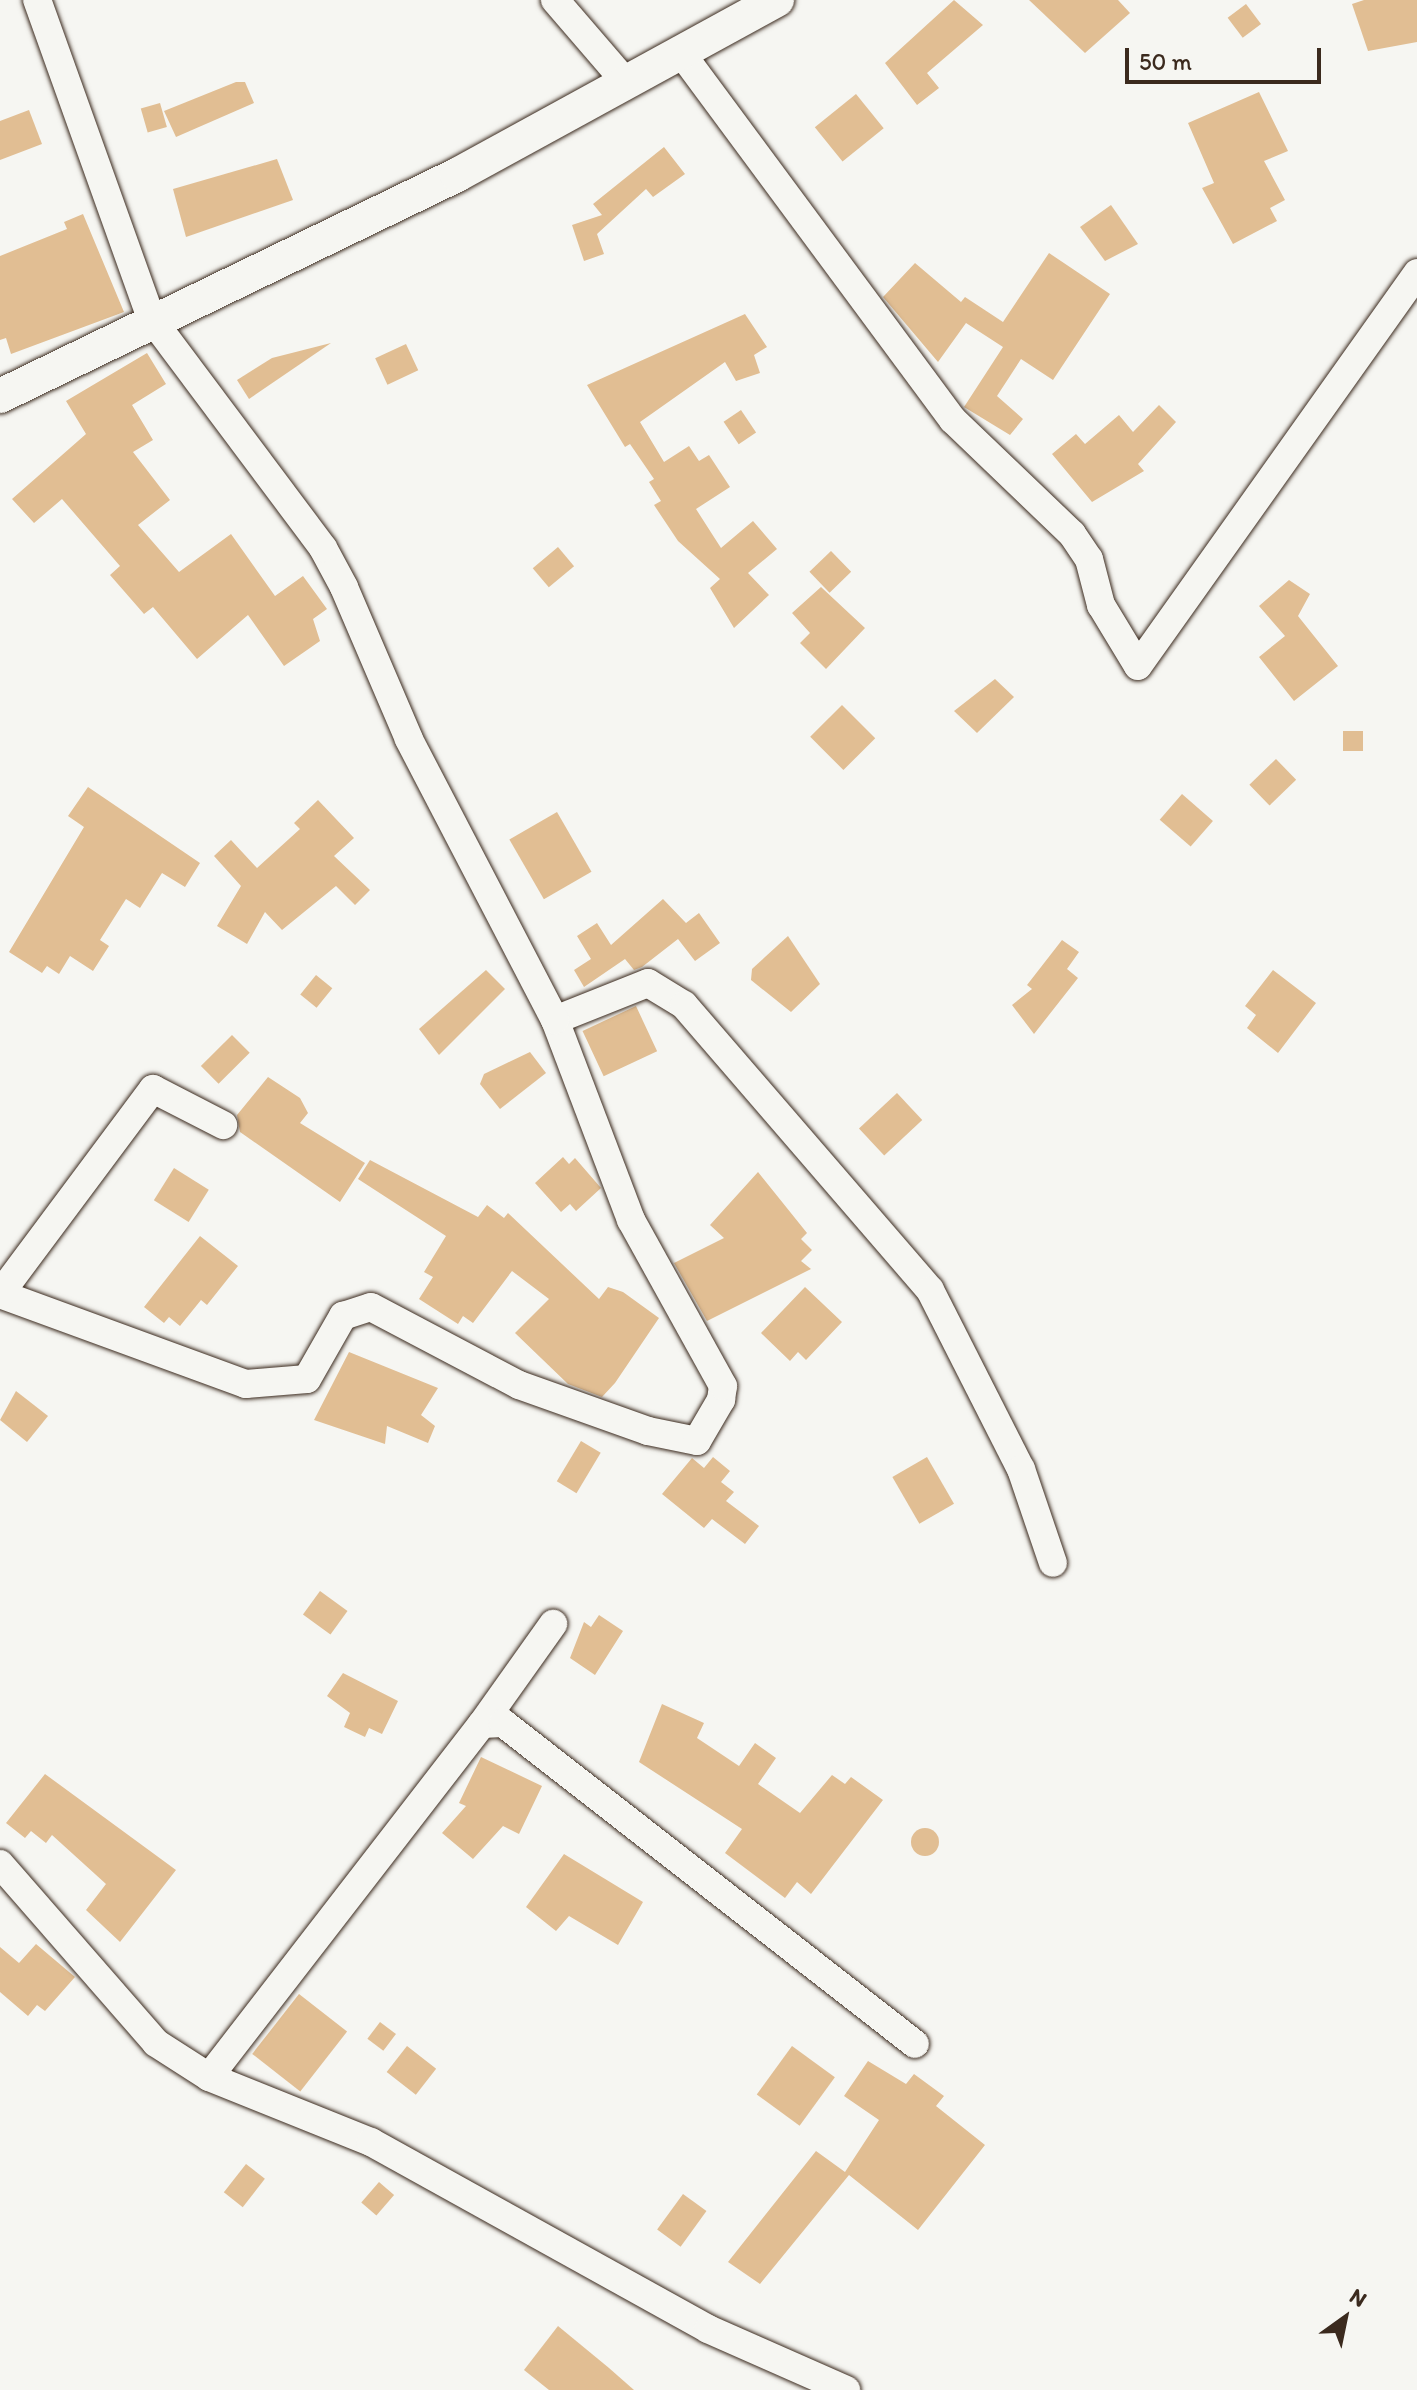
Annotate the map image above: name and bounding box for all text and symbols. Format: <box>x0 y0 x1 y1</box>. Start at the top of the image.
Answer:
scale bar <box>1129 32 1325 82</box>
text: 50 m <box>1139 47 1192 76</box>
north arrow <box>1305 2278 1385 2358</box>
text: N <box>1345 2282 1372 2313</box>

